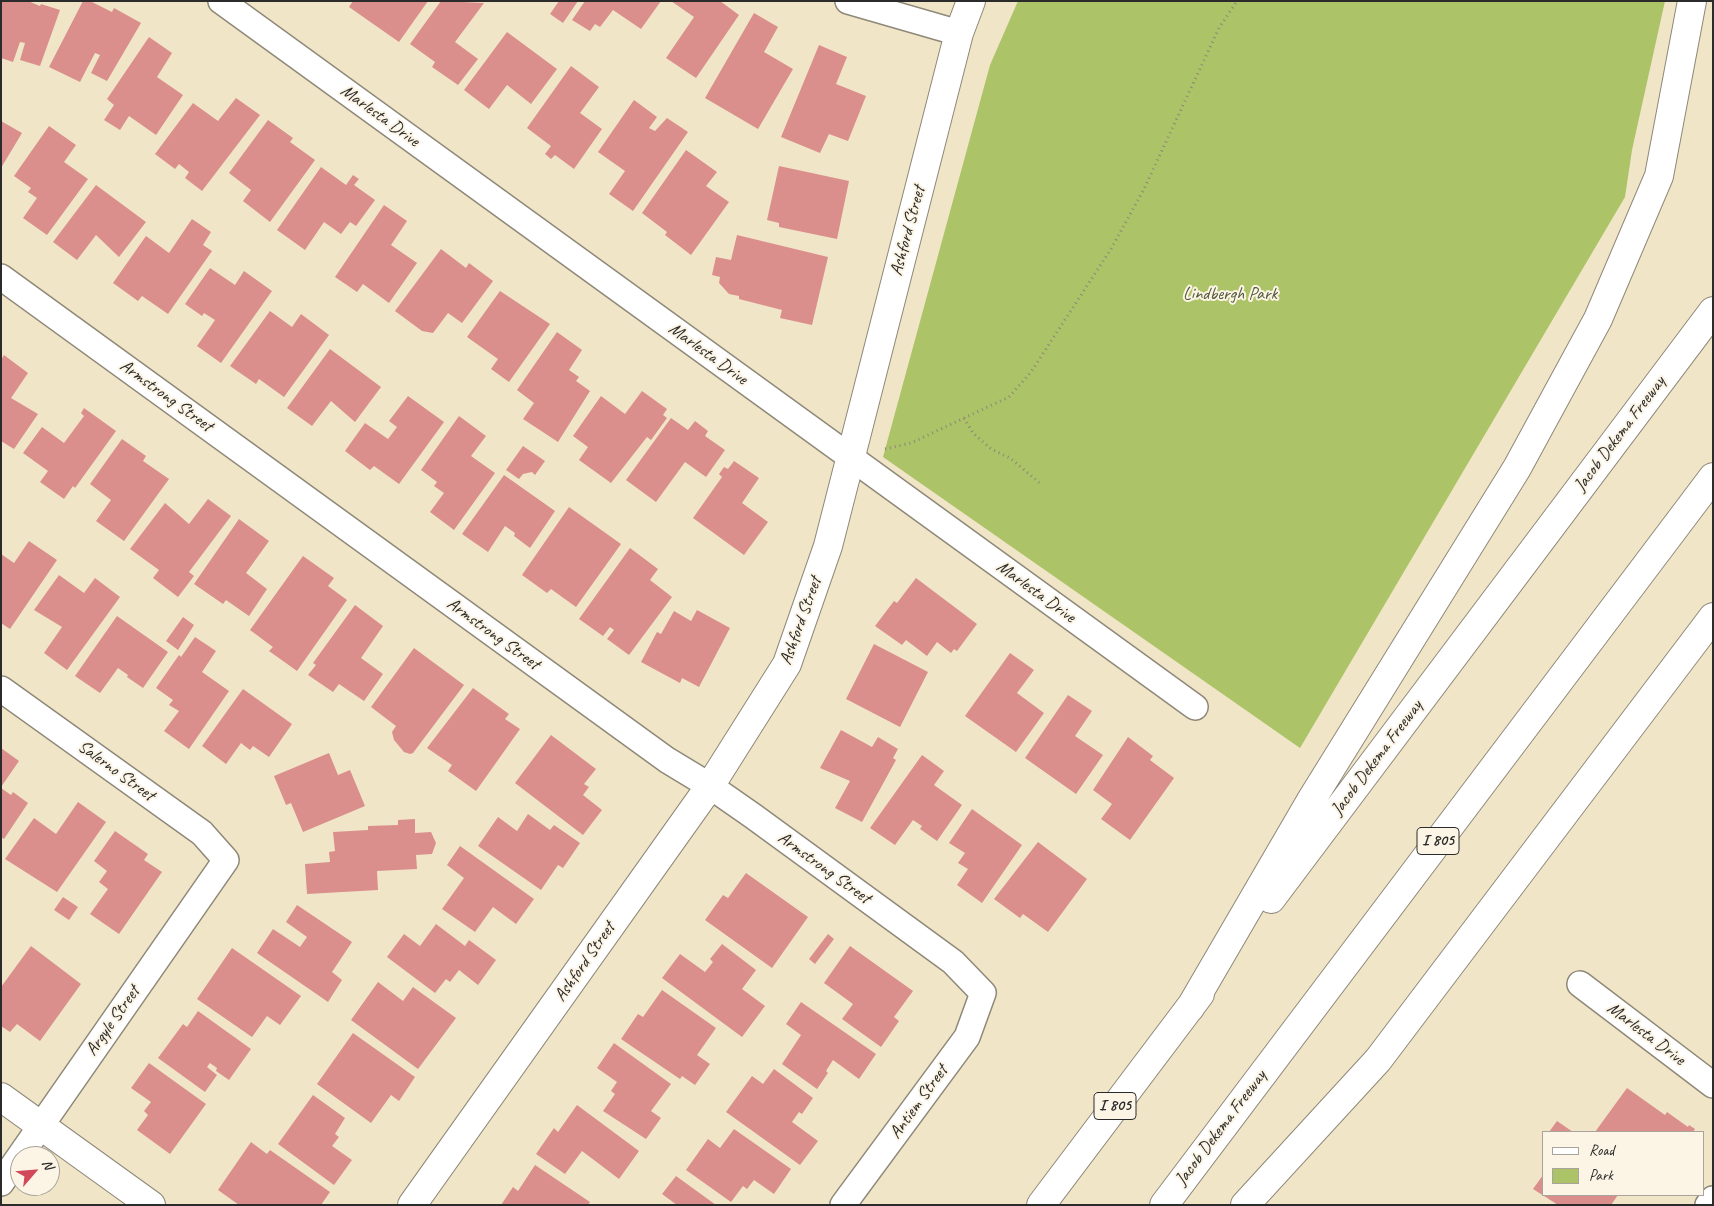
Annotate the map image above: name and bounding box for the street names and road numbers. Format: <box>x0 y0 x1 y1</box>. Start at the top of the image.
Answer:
street label: Marlesta Drive <box>336 80 424 152</box>
street label: Ashford Street <box>886 184 930 278</box>
street label: Marlesta Drive <box>664 318 752 390</box>
street label: Armstrong Street <box>115 355 217 437</box>
street label: Jacob Dekema Freeway <box>1570 372 1670 496</box>
street label: Marlesta Drive <box>992 556 1080 628</box>
street label: Ashford Street <box>775 574 827 668</box>
street label: Armstrong Street <box>442 593 544 675</box>
street label: Jacob Dekema Freeway <box>1327 696 1427 820</box>
street label: Salerno Street <box>73 736 159 806</box>
street label: Armstrong Street <box>773 827 875 909</box>
road number: I 805 <box>1417 828 1459 854</box>
street label: Ashford Street <box>550 918 620 1006</box>
street label: Argyle Street <box>81 982 145 1060</box>
street label: Marlesta Drive <box>1603 998 1689 1070</box>
street label: Antiem Street <box>885 1061 953 1143</box>
street label: Jacob Dekema Freeway <box>1171 1066 1271 1190</box>
road number: I 805 <box>1094 1092 1136 1120</box>

